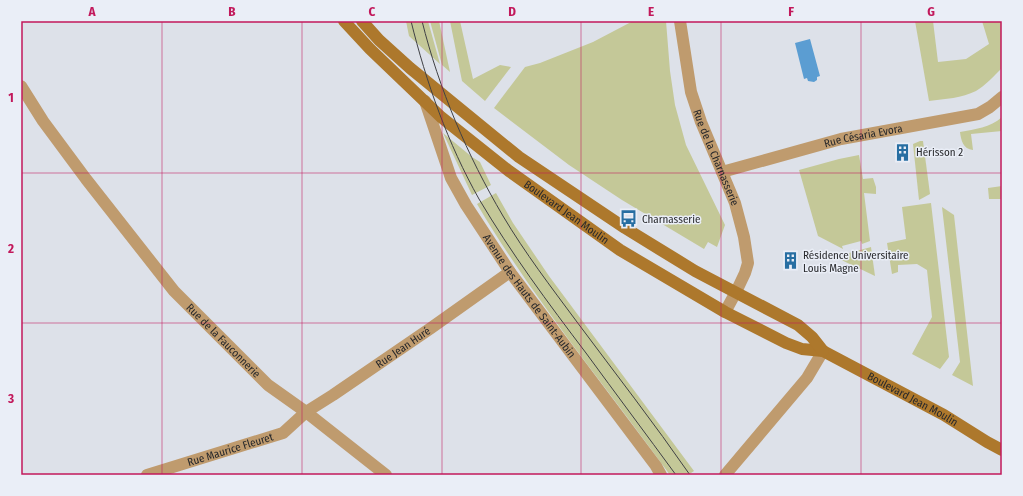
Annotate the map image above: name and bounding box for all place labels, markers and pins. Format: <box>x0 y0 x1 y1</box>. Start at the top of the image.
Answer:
building icon: Hérisson 2 <box>893 142 913 162</box>
place label: Hérisson 2 <box>916 146 963 159</box>
bus stop icon: Charnasserie <box>619 209 639 229</box>
place label: Charnasserie <box>642 213 700 226</box>
place label: Résidence Universitaire Louis Magne <box>803 249 909 275</box>
building icon: Résidence Universitaire Louis Magne <box>780 251 800 271</box>

